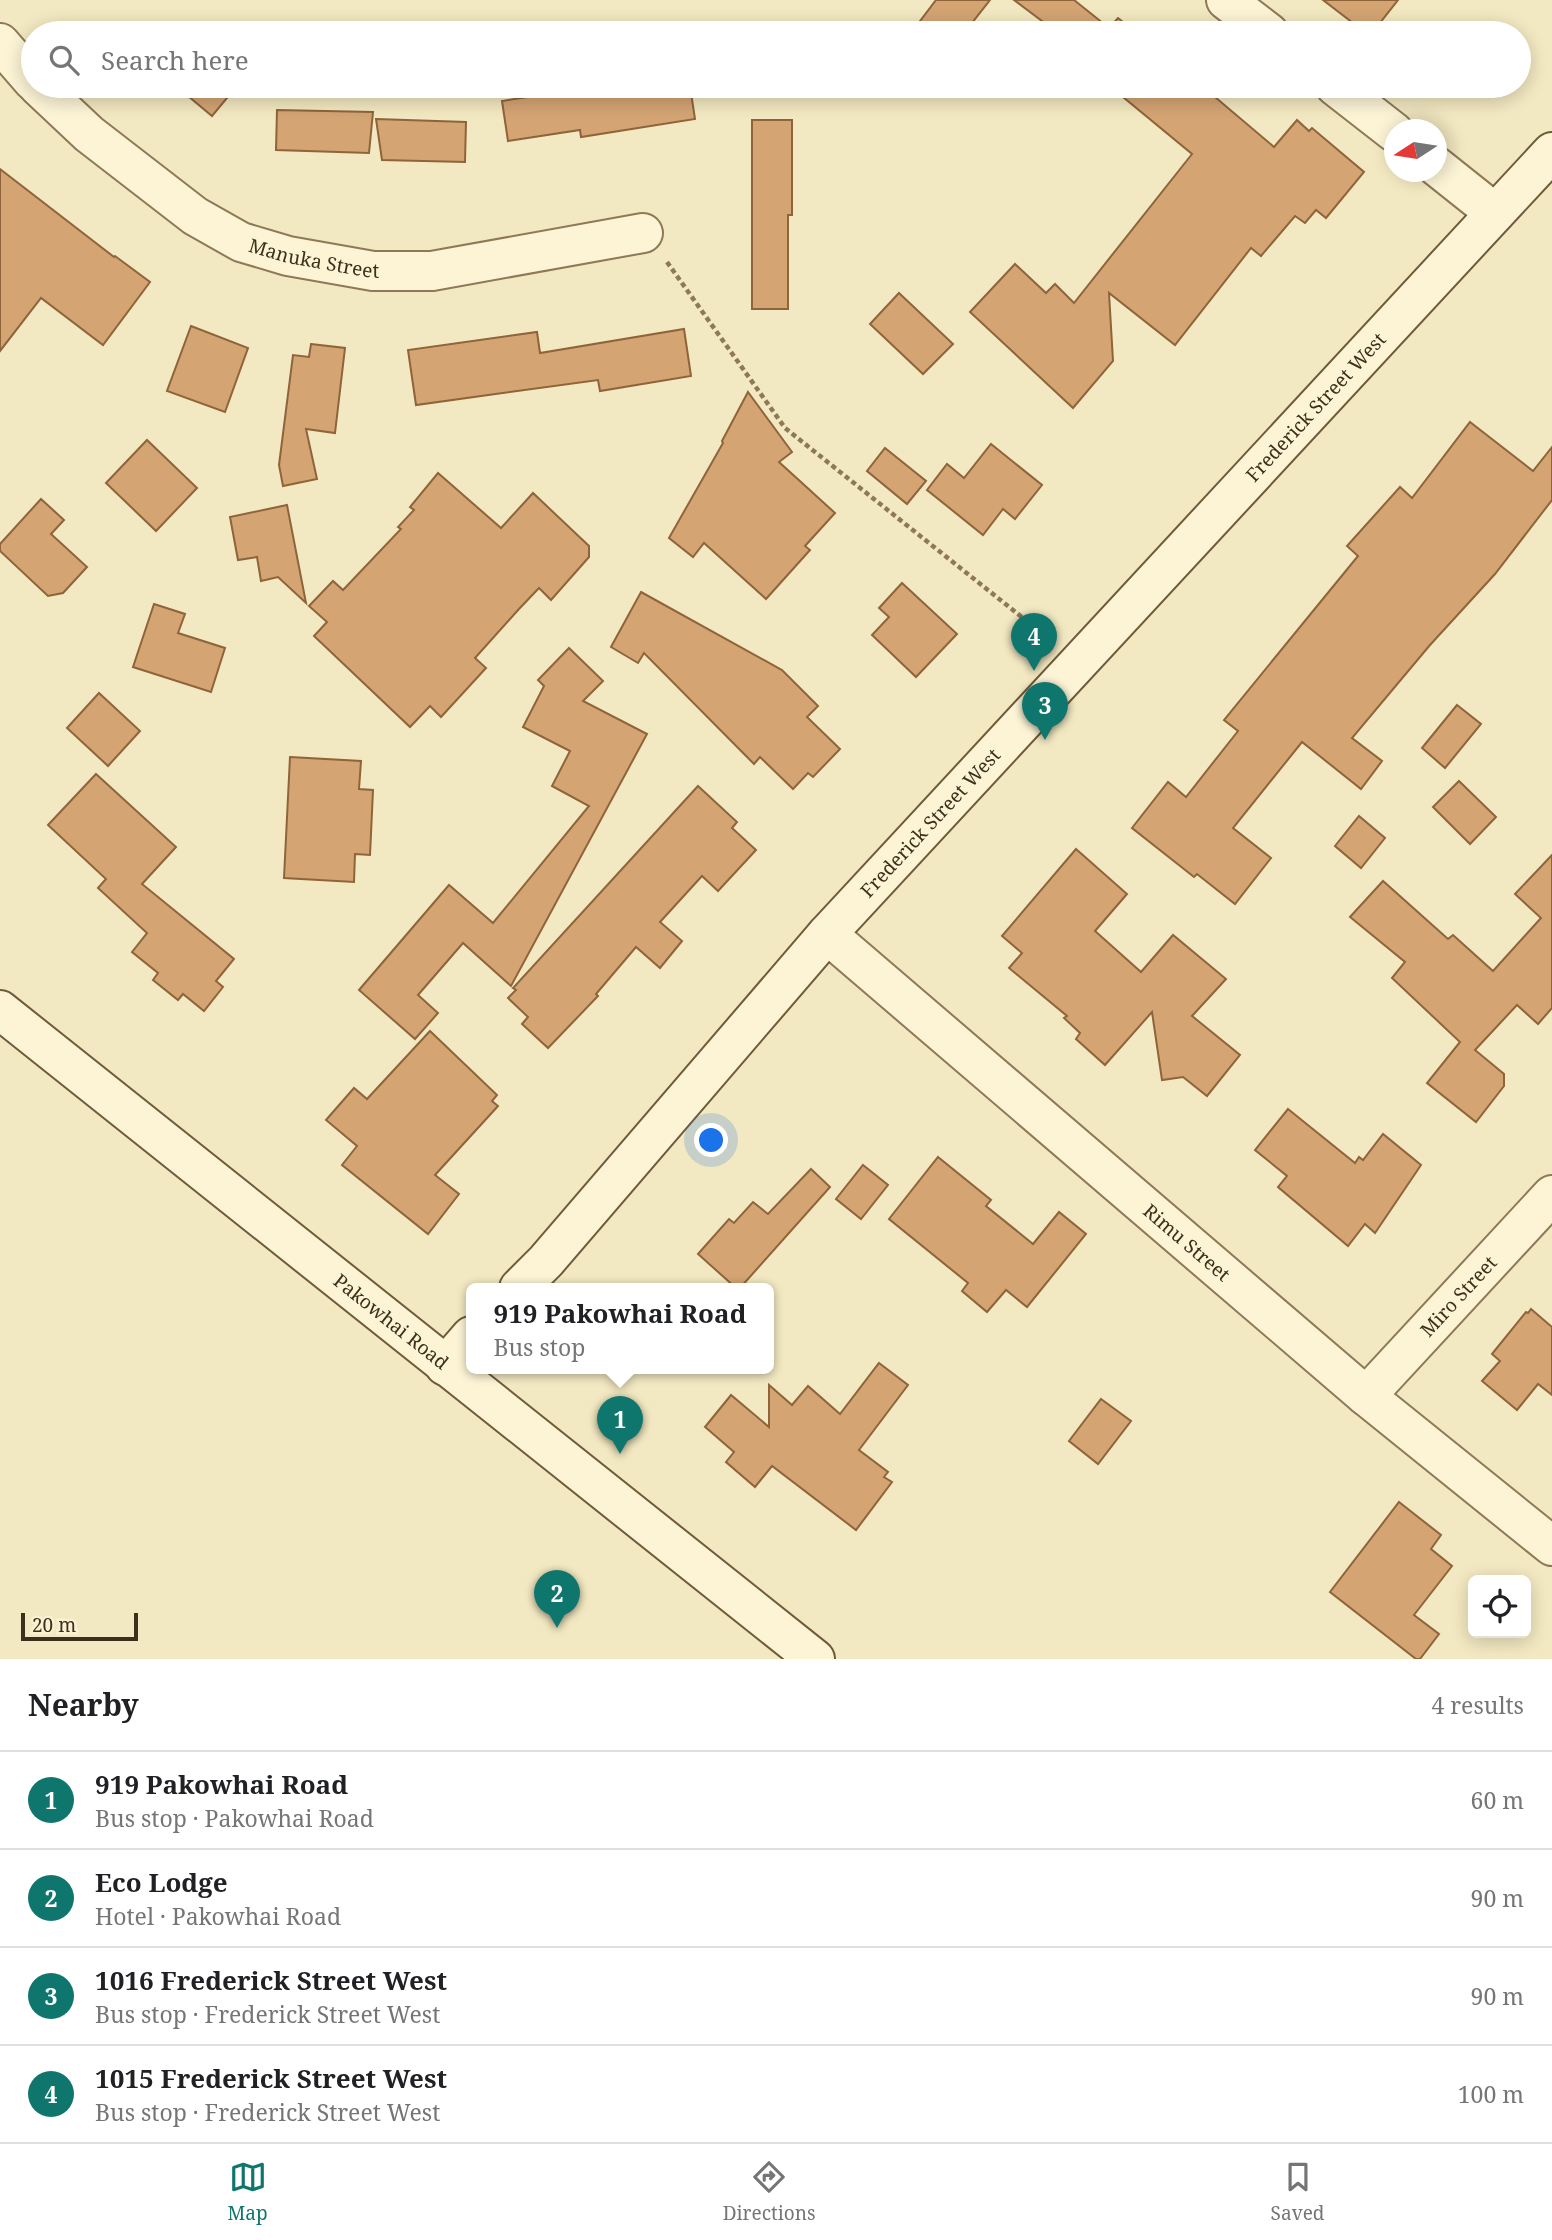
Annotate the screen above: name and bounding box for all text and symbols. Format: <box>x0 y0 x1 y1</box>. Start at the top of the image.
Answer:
search box <box>21 21 1531 98</box>
icon: search <box>45 41 83 79</box>
text: Search here <box>101 42 249 78</box>
north arrow <box>1384 119 1447 182</box>
street label: Manuka Street <box>246 232 379 284</box>
street label: Frederick Street West <box>1240 326 1392 487</box>
pin: 4 <box>1011 613 1057 671</box>
pin: 3 <box>1022 682 1068 740</box>
street label: Frederick Street West <box>854 742 1006 903</box>
your location <box>694 1123 728 1157</box>
street label: Rimu Street <box>1138 1198 1236 1287</box>
street label: Miro Street <box>1414 1250 1503 1342</box>
street label: Pakowhai Road <box>328 1268 454 1375</box>
popup <box>466 1283 774 1374</box>
text: 919 Pakowhai Road <box>493 1295 747 1331</box>
text: Bus stop <box>493 1331 585 1363</box>
pin: 1 <box>597 1396 643 1454</box>
pin: 2 <box>534 1570 580 1628</box>
map controls <box>1468 1575 1531 1638</box>
button: locate <box>1468 1575 1531 1638</box>
scale bar <box>21 1610 138 1642</box>
text: 20 m <box>32 1612 76 1638</box>
text: Nearby <box>28 1684 139 1725</box>
text: 4 results <box>1431 1689 1524 1721</box>
text: 919 Pakowhai Road <box>95 1766 348 1802</box>
text: 1 <box>45 1784 58 1816</box>
text: 60 m <box>1471 1784 1524 1816</box>
text: Bus stop · Pakowhai Road <box>95 1802 374 1834</box>
text: Eco Lodge <box>95 1864 228 1900</box>
text: 2 <box>45 1882 58 1914</box>
text: 90 m <box>1471 1882 1524 1914</box>
text: Hotel · Pakowhai Road <box>95 1900 341 1932</box>
text: 1016 Frederick Street West <box>95 1962 447 1998</box>
text: 3 <box>45 1980 58 2012</box>
text: 90 m <box>1471 1980 1524 2012</box>
text: Bus stop · Frederick Street West <box>95 1998 440 2030</box>
text: 1015 Frederick Street West <box>95 2060 447 2096</box>
text: 4 <box>45 2078 58 2110</box>
text: 100 m <box>1458 2078 1524 2110</box>
text: Bus stop · Frederick Street West <box>95 2096 440 2128</box>
tab: Map <box>228 2158 268 2226</box>
tab: Directions <box>723 2158 816 2226</box>
tab: Saved <box>1271 2158 1324 2226</box>

